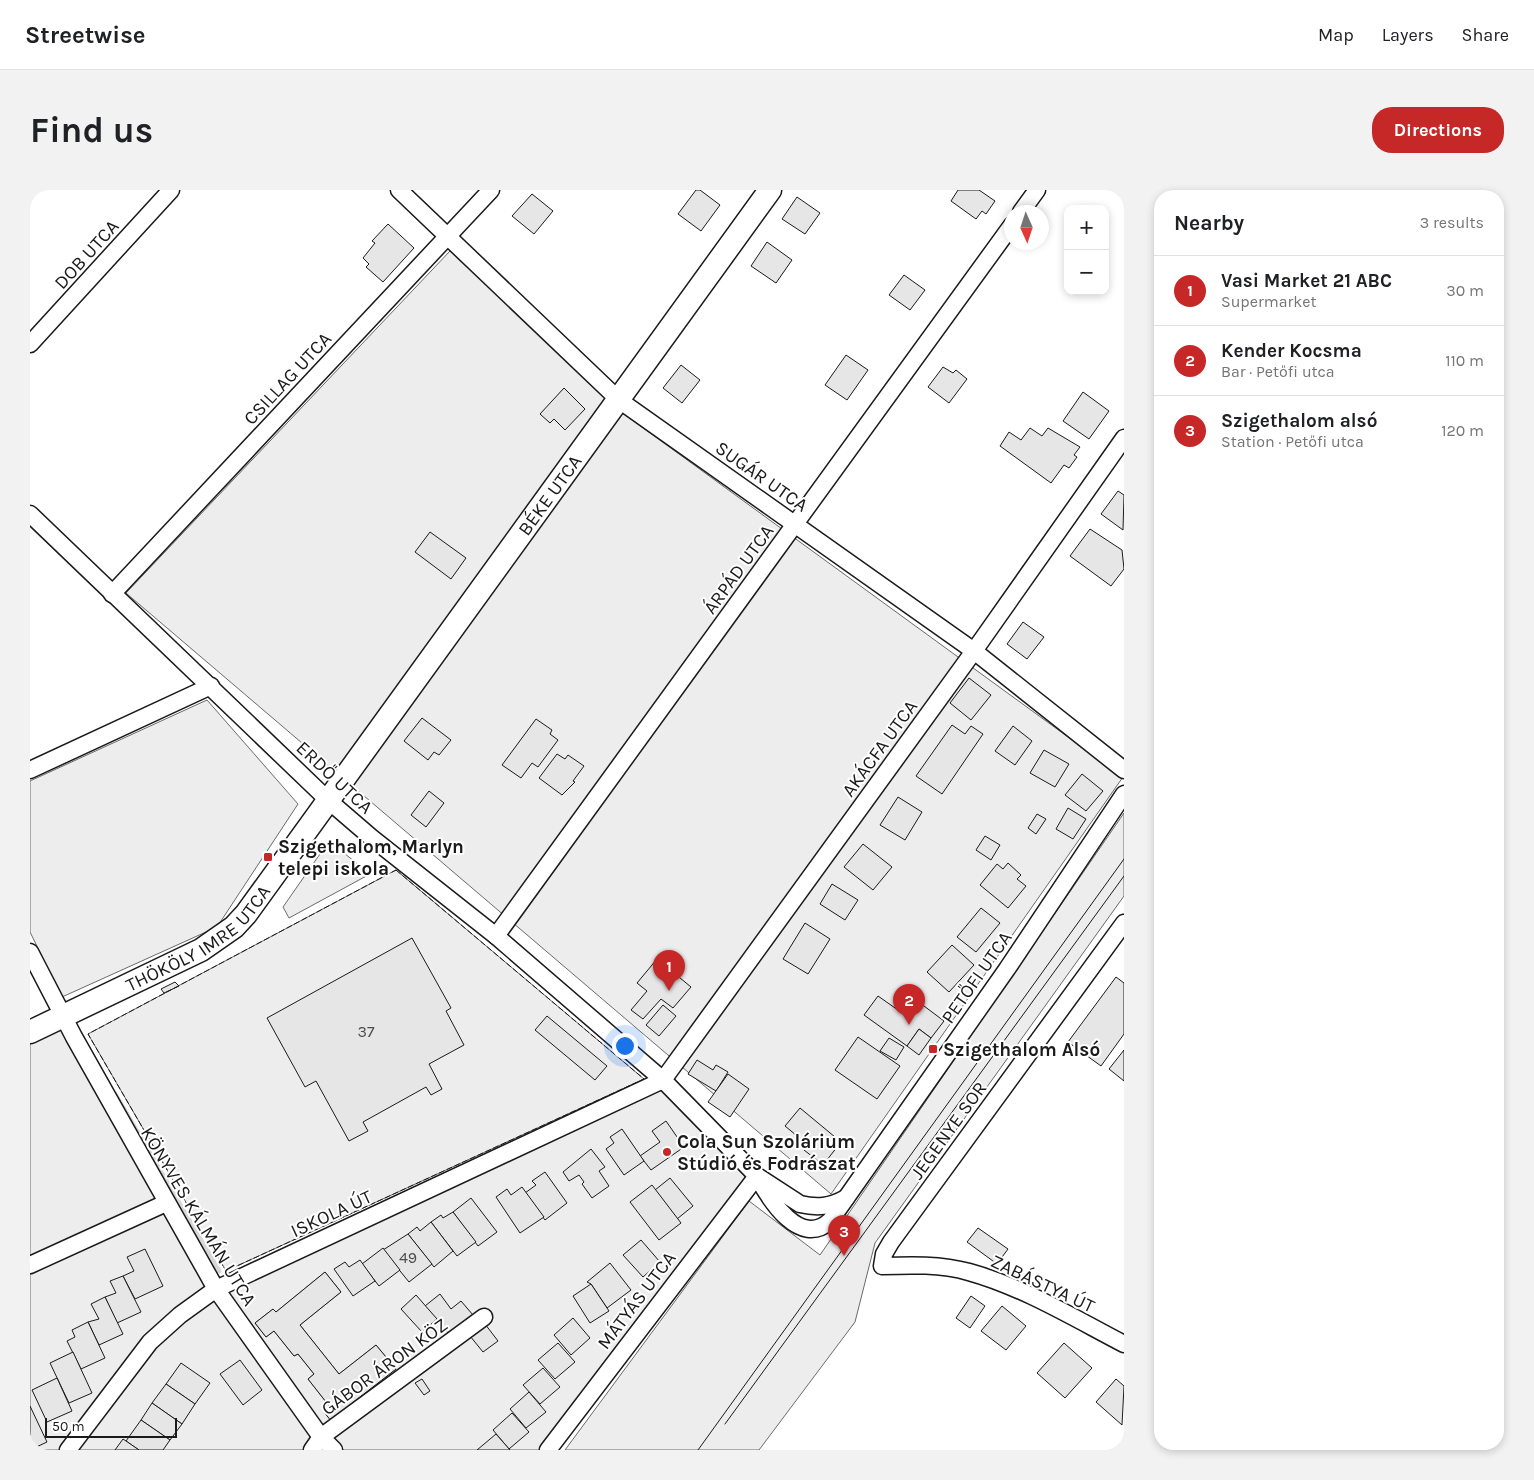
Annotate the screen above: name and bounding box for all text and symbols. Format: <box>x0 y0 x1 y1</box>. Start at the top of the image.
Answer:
text: Streetwise <box>25 21 146 49</box>
text: Map <box>1318 24 1354 46</box>
text: Layers <box>1382 24 1434 46</box>
text: Share <box>1462 24 1509 46</box>
button: Directions <box>1372 107 1504 153</box>
text: Find us <box>30 110 153 151</box>
north arrow <box>1004 205 1049 250</box>
map controls <box>1064 205 1109 295</box>
button: + <box>1064 205 1109 250</box>
text: Nearby <box>1174 211 1244 235</box>
text: 3 results <box>1420 213 1484 232</box>
street label: DOB UTCA <box>50 215 124 294</box>
button: − <box>1064 250 1109 295</box>
text: Vasi Market 21 ABC <box>1221 270 1392 292</box>
text: 1 <box>1187 281 1193 300</box>
text: 30 m <box>1446 281 1484 300</box>
text: Supermarket <box>1221 292 1317 311</box>
street label: CSILLAG UTCA <box>239 328 336 429</box>
text: Kender Kocsma <box>1221 340 1362 362</box>
text: 2 <box>1185 351 1195 370</box>
text: 110 m <box>1445 351 1484 370</box>
text: Bar · Petőfi utca <box>1221 362 1335 381</box>
text: Szigethalom alsó <box>1221 410 1377 432</box>
text: 3 <box>1185 421 1195 440</box>
text: 120 m <box>1441 421 1484 440</box>
text: Station · Petőfi utca <box>1221 432 1364 451</box>
street label: SUGÁR UTCA <box>711 436 812 517</box>
street label: BÉKE UTCA <box>514 451 587 540</box>
street label: ÁRPÁD UTCA <box>698 520 779 618</box>
street label: AKÁCFA UTCA <box>837 695 922 801</box>
street label: ERDŐ UTCA <box>292 737 377 819</box>
place label: Szigethalom, Marlyn telepi iskola <box>278 836 464 880</box>
marker: Szigethalom, Marlyn telepi iskola <box>262 851 274 863</box>
street label: THÖKÖLY IMRE UTCA <box>122 881 275 996</box>
street label: PETŐFI UTCA <box>937 927 1017 1028</box>
pin: 1 <box>653 950 685 991</box>
pin: 2 <box>893 984 925 1025</box>
house number: 37 <box>358 1022 375 1041</box>
your location <box>612 1033 638 1059</box>
place label: Szigethalom Alsó <box>943 1039 1100 1061</box>
marker: Szigethalom Alsó <box>927 1043 939 1055</box>
street label: JEGENYE SOR <box>906 1077 992 1184</box>
street label: KÖNYVES KÁLMÁN UTCA <box>136 1123 261 1310</box>
place label: Cola Sun Szolárium Stúdió és Fodrászat <box>677 1131 856 1175</box>
marker: Cola Sun Szolárium Stúdió és Fodrászat <box>661 1146 673 1158</box>
street label: ISKOLA ÚT <box>287 1184 376 1242</box>
pin: 3 <box>828 1215 860 1256</box>
street label: MÁTYÁS UTCA <box>592 1247 681 1354</box>
house number: 49 <box>399 1248 417 1267</box>
street label: ZABÁSTYA ÚT <box>987 1249 1099 1318</box>
street label: GÁBOR ÁRON KÖZ <box>317 1313 452 1420</box>
scale bar <box>45 1415 178 1438</box>
text: 50 m <box>52 1418 85 1435</box>

